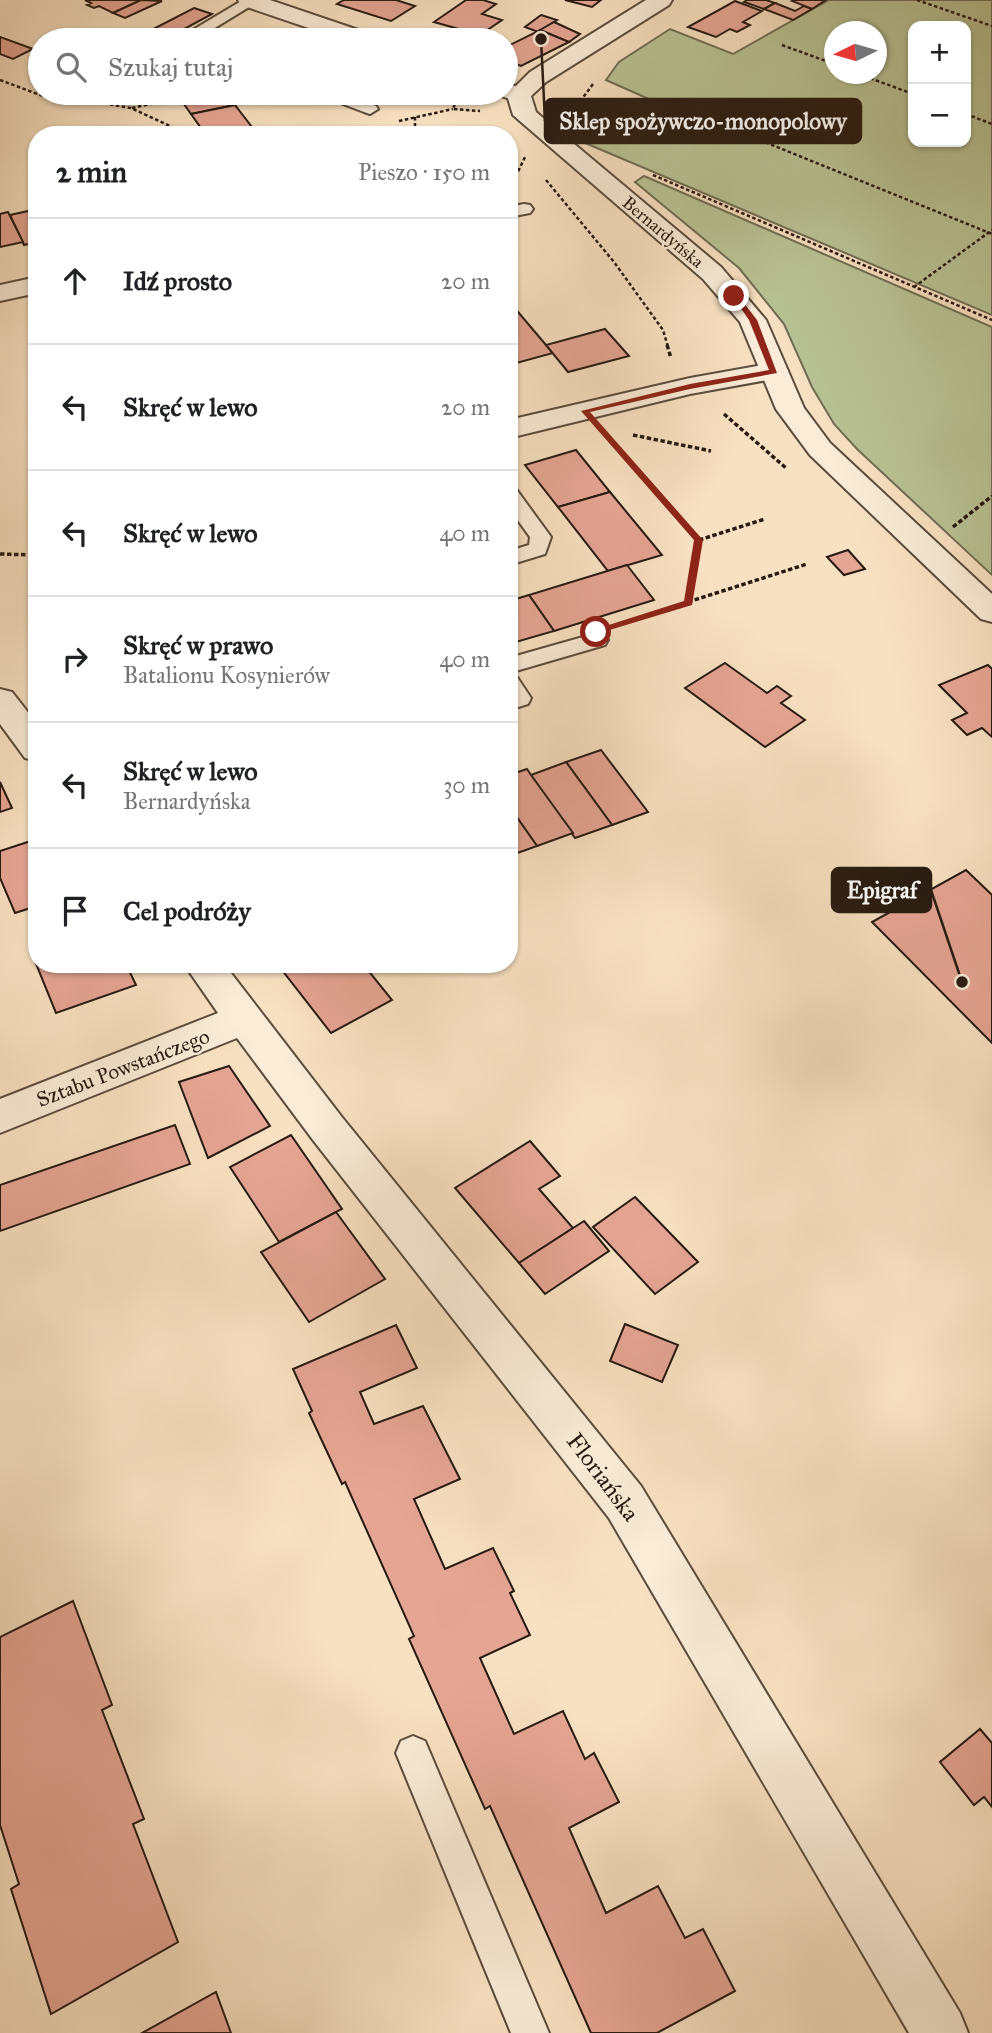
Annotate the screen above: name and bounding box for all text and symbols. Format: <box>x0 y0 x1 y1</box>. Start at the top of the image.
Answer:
north arrow <box>824 21 887 84</box>
map controls <box>908 21 971 147</box>
button: + <box>908 21 971 84</box>
search box <box>28 28 518 105</box>
icon: search <box>52 48 90 86</box>
text: Szukaj tutaj <box>108 51 233 83</box>
button: − <box>908 84 971 147</box>
callout: Sklep spożywczo-monopolowy <box>545 99 861 143</box>
text: Sklep spożywczo-monopolowy <box>559 107 848 136</box>
text: 2 min <box>56 154 127 190</box>
text: Pieszo · 150 m <box>358 158 490 186</box>
street label: Bernardyńska <box>618 192 709 273</box>
icon: ahead <box>56 262 94 300</box>
text: Idź prosto <box>123 265 232 297</box>
text: 20 m <box>441 267 490 295</box>
route end <box>718 280 749 311</box>
icon: left <box>56 388 94 426</box>
text: Skręć w lewo <box>123 391 258 423</box>
text: 20 m <box>441 393 490 421</box>
icon: left <box>56 514 94 552</box>
text: Skręć w lewo <box>123 517 258 549</box>
text: 40 m <box>440 519 490 547</box>
route start <box>580 616 611 647</box>
text: Skręć w prawo <box>123 629 273 661</box>
icon: right <box>56 640 94 678</box>
text: 40 m <box>440 645 490 673</box>
text: Batalionu Kosynierów <box>123 661 330 689</box>
text: Skręć w lewo <box>123 755 258 787</box>
icon: left <box>56 766 94 804</box>
text: 30 m <box>443 771 490 799</box>
text: Bernardyńska <box>123 787 250 815</box>
callout: Epigraf <box>832 868 931 912</box>
text: Epigraf <box>846 876 922 905</box>
icon: arrive <box>56 892 94 930</box>
text: Cel podróży <box>123 895 251 927</box>
street label: Sztabu Powstańczego <box>33 1023 213 1113</box>
street label: Floriańska <box>560 1427 646 1528</box>

